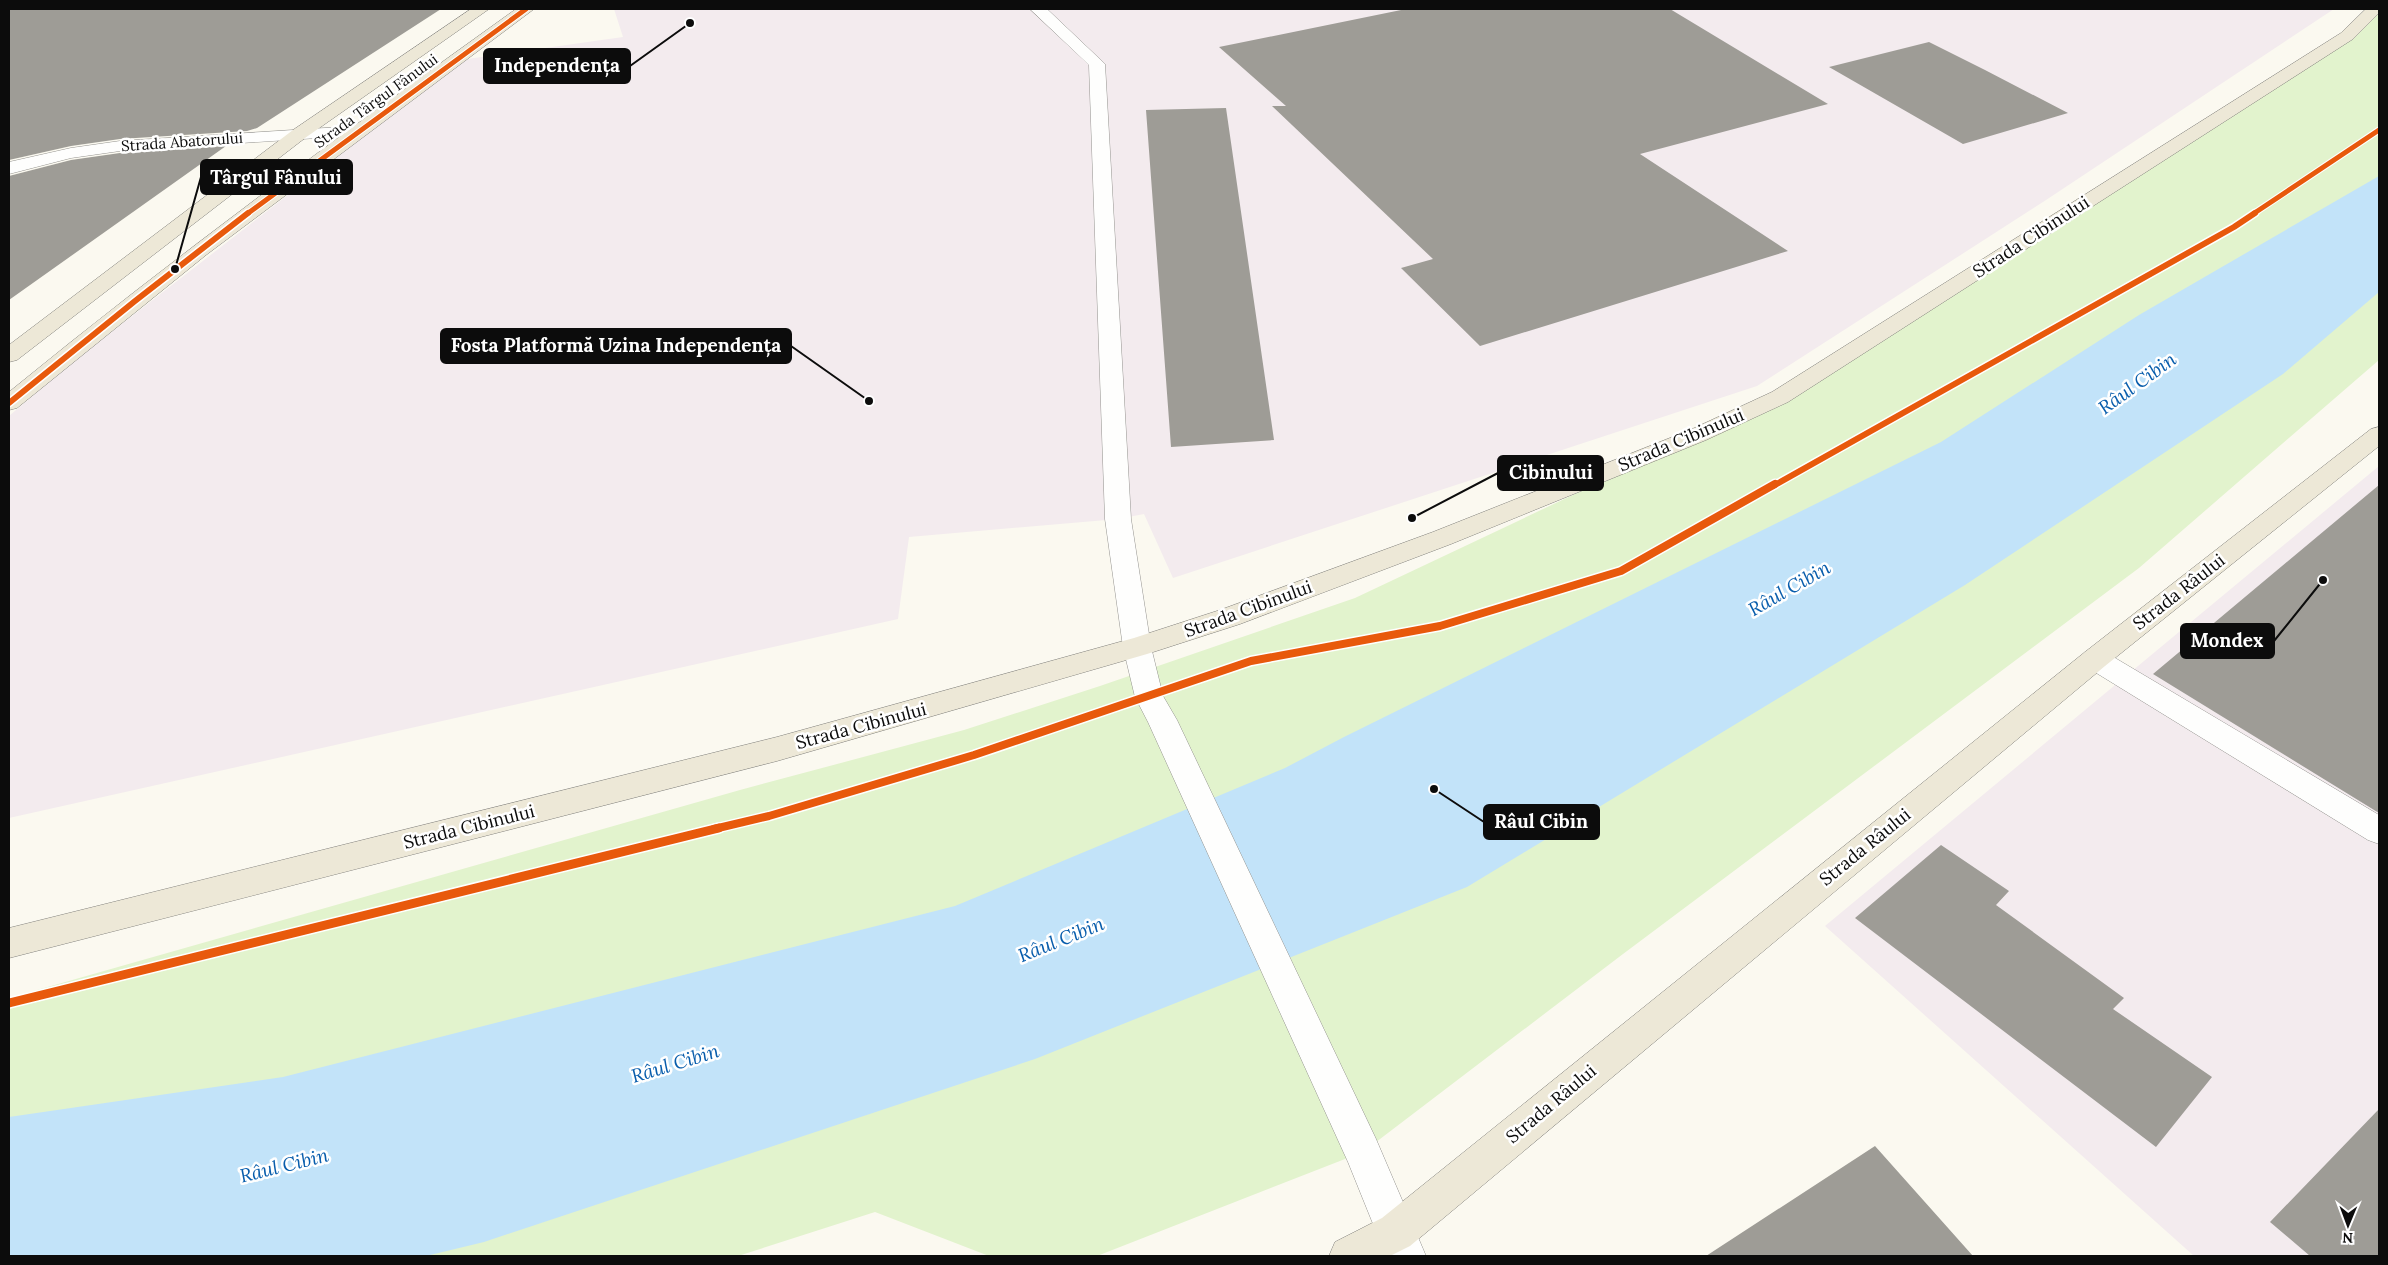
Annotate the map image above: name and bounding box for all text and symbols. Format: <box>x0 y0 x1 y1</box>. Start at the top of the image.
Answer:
street label: Strada Târgul Fânului <box>310 49 441 152</box>
callout: Independența <box>484 49 630 83</box>
text: Independența <box>494 53 620 78</box>
street label: Strada Abatorului <box>120 128 244 155</box>
callout: Târgul Fânului <box>201 160 352 194</box>
text: Târgul Fânului <box>210 165 342 189</box>
street label: Strada Cibinului <box>1968 190 2093 283</box>
callout: Fosta Platformă Uzina Independența <box>441 329 791 363</box>
text: Fosta Platformă Uzina Independența <box>451 333 781 358</box>
water label: Râul Cibin <box>2093 346 2181 419</box>
street label: Strada Cibinului <box>1614 403 1747 476</box>
callout: Cibinului <box>1498 456 1603 490</box>
text: Cibinului <box>1509 460 1593 484</box>
street label: Strada Râului <box>2128 548 2229 635</box>
water label: Râul Cibin <box>1744 555 1835 621</box>
street label: Strada Cibinului <box>1181 575 1315 642</box>
callout: Mondex <box>2181 624 2274 658</box>
text: Mondex <box>2191 628 2264 652</box>
street label: Strada Cibinului <box>793 697 929 754</box>
street label: Strada Cibinului <box>401 799 537 854</box>
street label: Strada Râului <box>1814 803 1915 890</box>
callout: Râul Cibin <box>1484 805 1599 839</box>
text: Râul Cibin <box>1494 809 1588 833</box>
water label: Râul Cibin <box>1014 911 1108 967</box>
water label: Râul Cibin <box>628 1038 722 1088</box>
street label: Strada Râului <box>1501 1059 1601 1148</box>
water label: Râul Cibin <box>237 1142 331 1188</box>
north arrow <box>2323 1200 2373 1250</box>
text: N <box>2342 1229 2353 1247</box>

